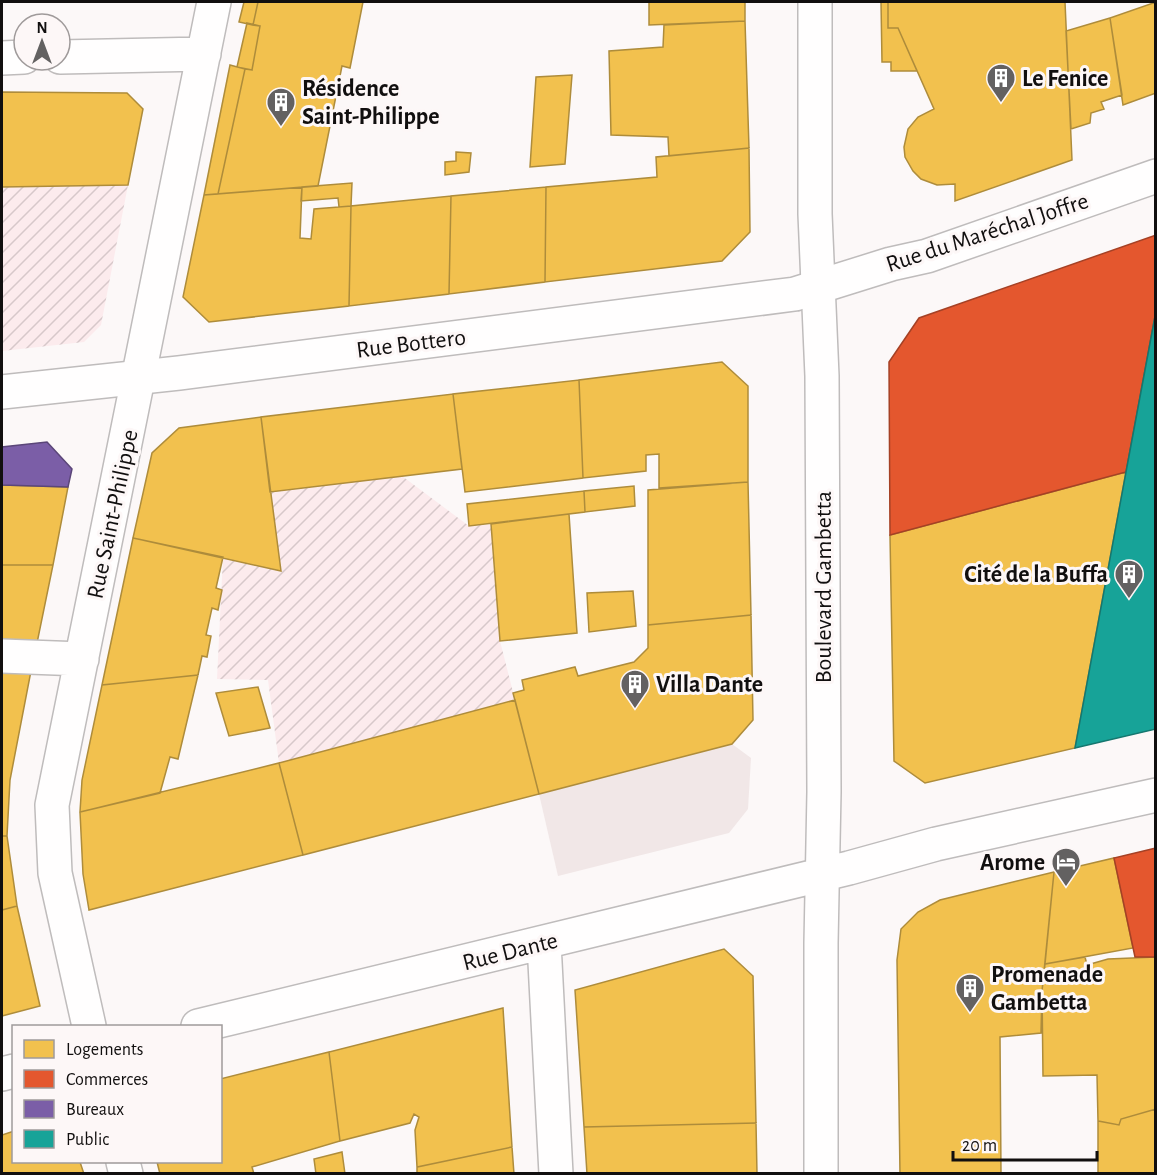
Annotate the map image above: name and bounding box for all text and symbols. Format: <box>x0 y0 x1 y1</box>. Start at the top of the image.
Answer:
north arrow <box>12 12 72 72</box>
text: N <box>36 20 48 36</box>
building icon: Le Fenice <box>985 62 1017 104</box>
place label: Le Fenice <box>1022 67 1108 91</box>
place label: Résidence Saint-Philippe <box>302 77 440 129</box>
building icon: Résidence Saint-Philippe <box>265 86 297 128</box>
street label: Rue du Maréchal Joffre <box>883 189 1092 277</box>
street label: Rue Bottero <box>355 325 467 363</box>
street label: Rue Saint-Philippe <box>83 428 143 601</box>
street label: Boulevard Gambetta <box>812 491 836 683</box>
building icon: Cité de la Buffa <box>1113 558 1145 600</box>
place label: Cité de la Buffa <box>964 563 1108 587</box>
building icon: Villa Dante <box>619 668 651 710</box>
place label: Villa Dante <box>656 673 763 697</box>
hotel icon: Arome <box>1050 846 1082 888</box>
place label: Arome <box>980 851 1045 875</box>
street label: Rue Dante <box>460 929 560 975</box>
place label: Promenade Gambetta <box>991 963 1103 1015</box>
building icon: Promenade Gambetta <box>954 972 986 1014</box>
legend <box>12 1025 222 1163</box>
text: Logements <box>66 1041 144 1059</box>
text: Commerces <box>66 1071 148 1089</box>
text: Bureaux <box>66 1101 124 1119</box>
scale bar <box>953 1124 1097 1162</box>
text: Public <box>66 1131 109 1149</box>
text: 20 m <box>962 1137 997 1155</box>

